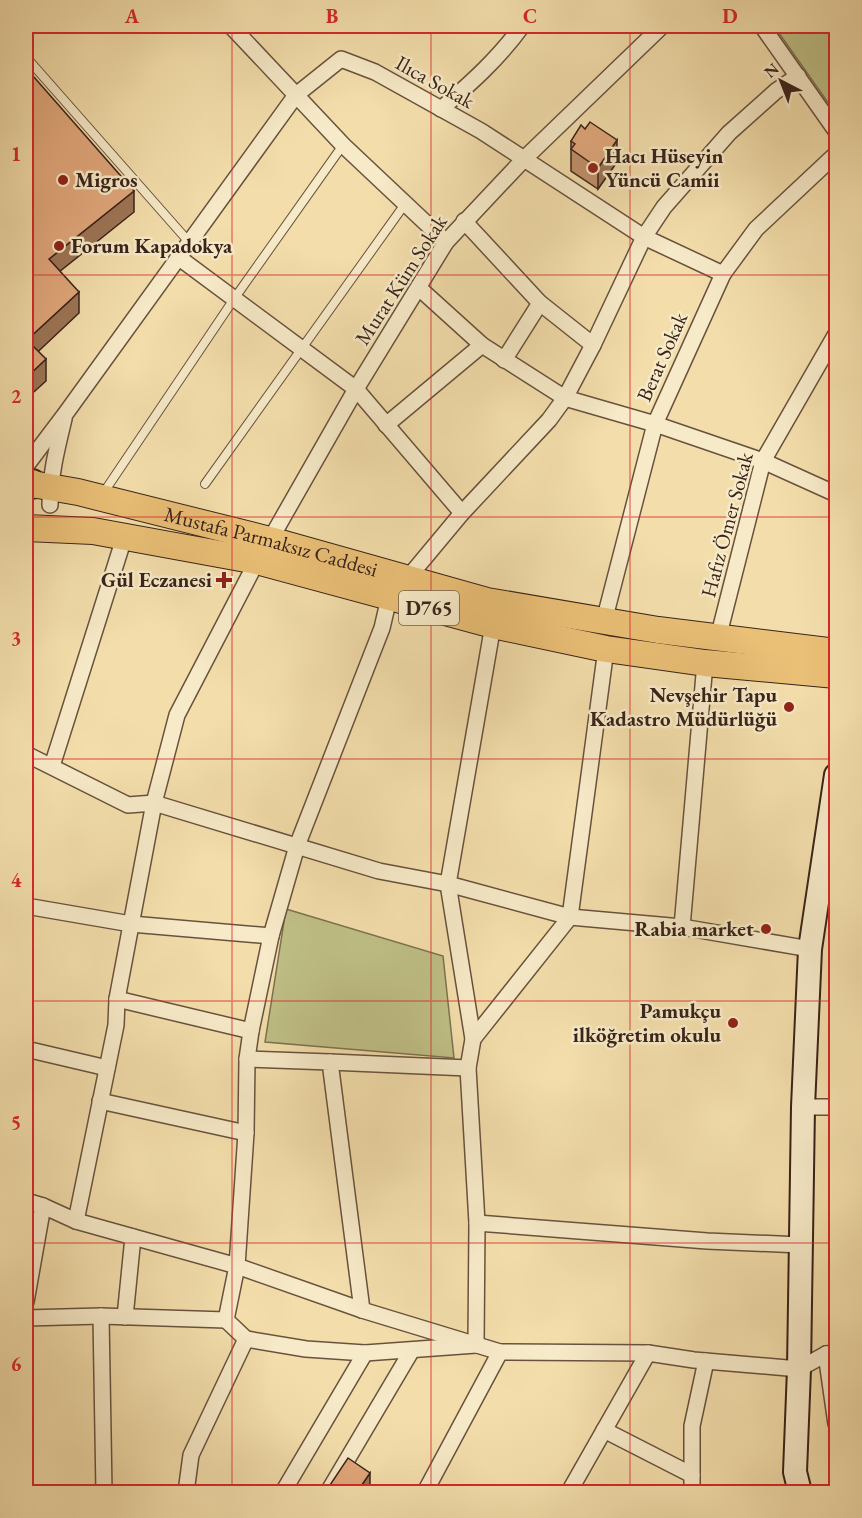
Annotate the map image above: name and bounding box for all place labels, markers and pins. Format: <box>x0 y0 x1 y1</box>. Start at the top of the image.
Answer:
place label: Hacı Hüseyin Yüncü Camii <box>605 142 723 193</box>
marker: Hacı Hüseyin Yüncü Camii <box>586 161 600 175</box>
place label: Migros <box>75 166 138 193</box>
marker: Migros <box>56 173 70 187</box>
place label: Forum Kapadokya <box>71 232 233 259</box>
marker: Forum Kapadokya <box>52 239 66 253</box>
place label: Gül Eczanesi <box>101 566 212 593</box>
marker: Gül Eczanesi <box>217 573 231 587</box>
place label: Nevşehir Tapu Kadastro Müdürlüğü <box>590 681 777 732</box>
marker: Nevşehir Tapu Kadastro Müdürlüğü <box>782 700 796 714</box>
place label: Rabia market <box>635 915 754 942</box>
marker: Rabia market <box>759 922 773 936</box>
place label: Pamukçu ilköğretim okulu <box>573 997 721 1048</box>
marker: Pamukçu ilköğretim okulu <box>726 1016 740 1030</box>

